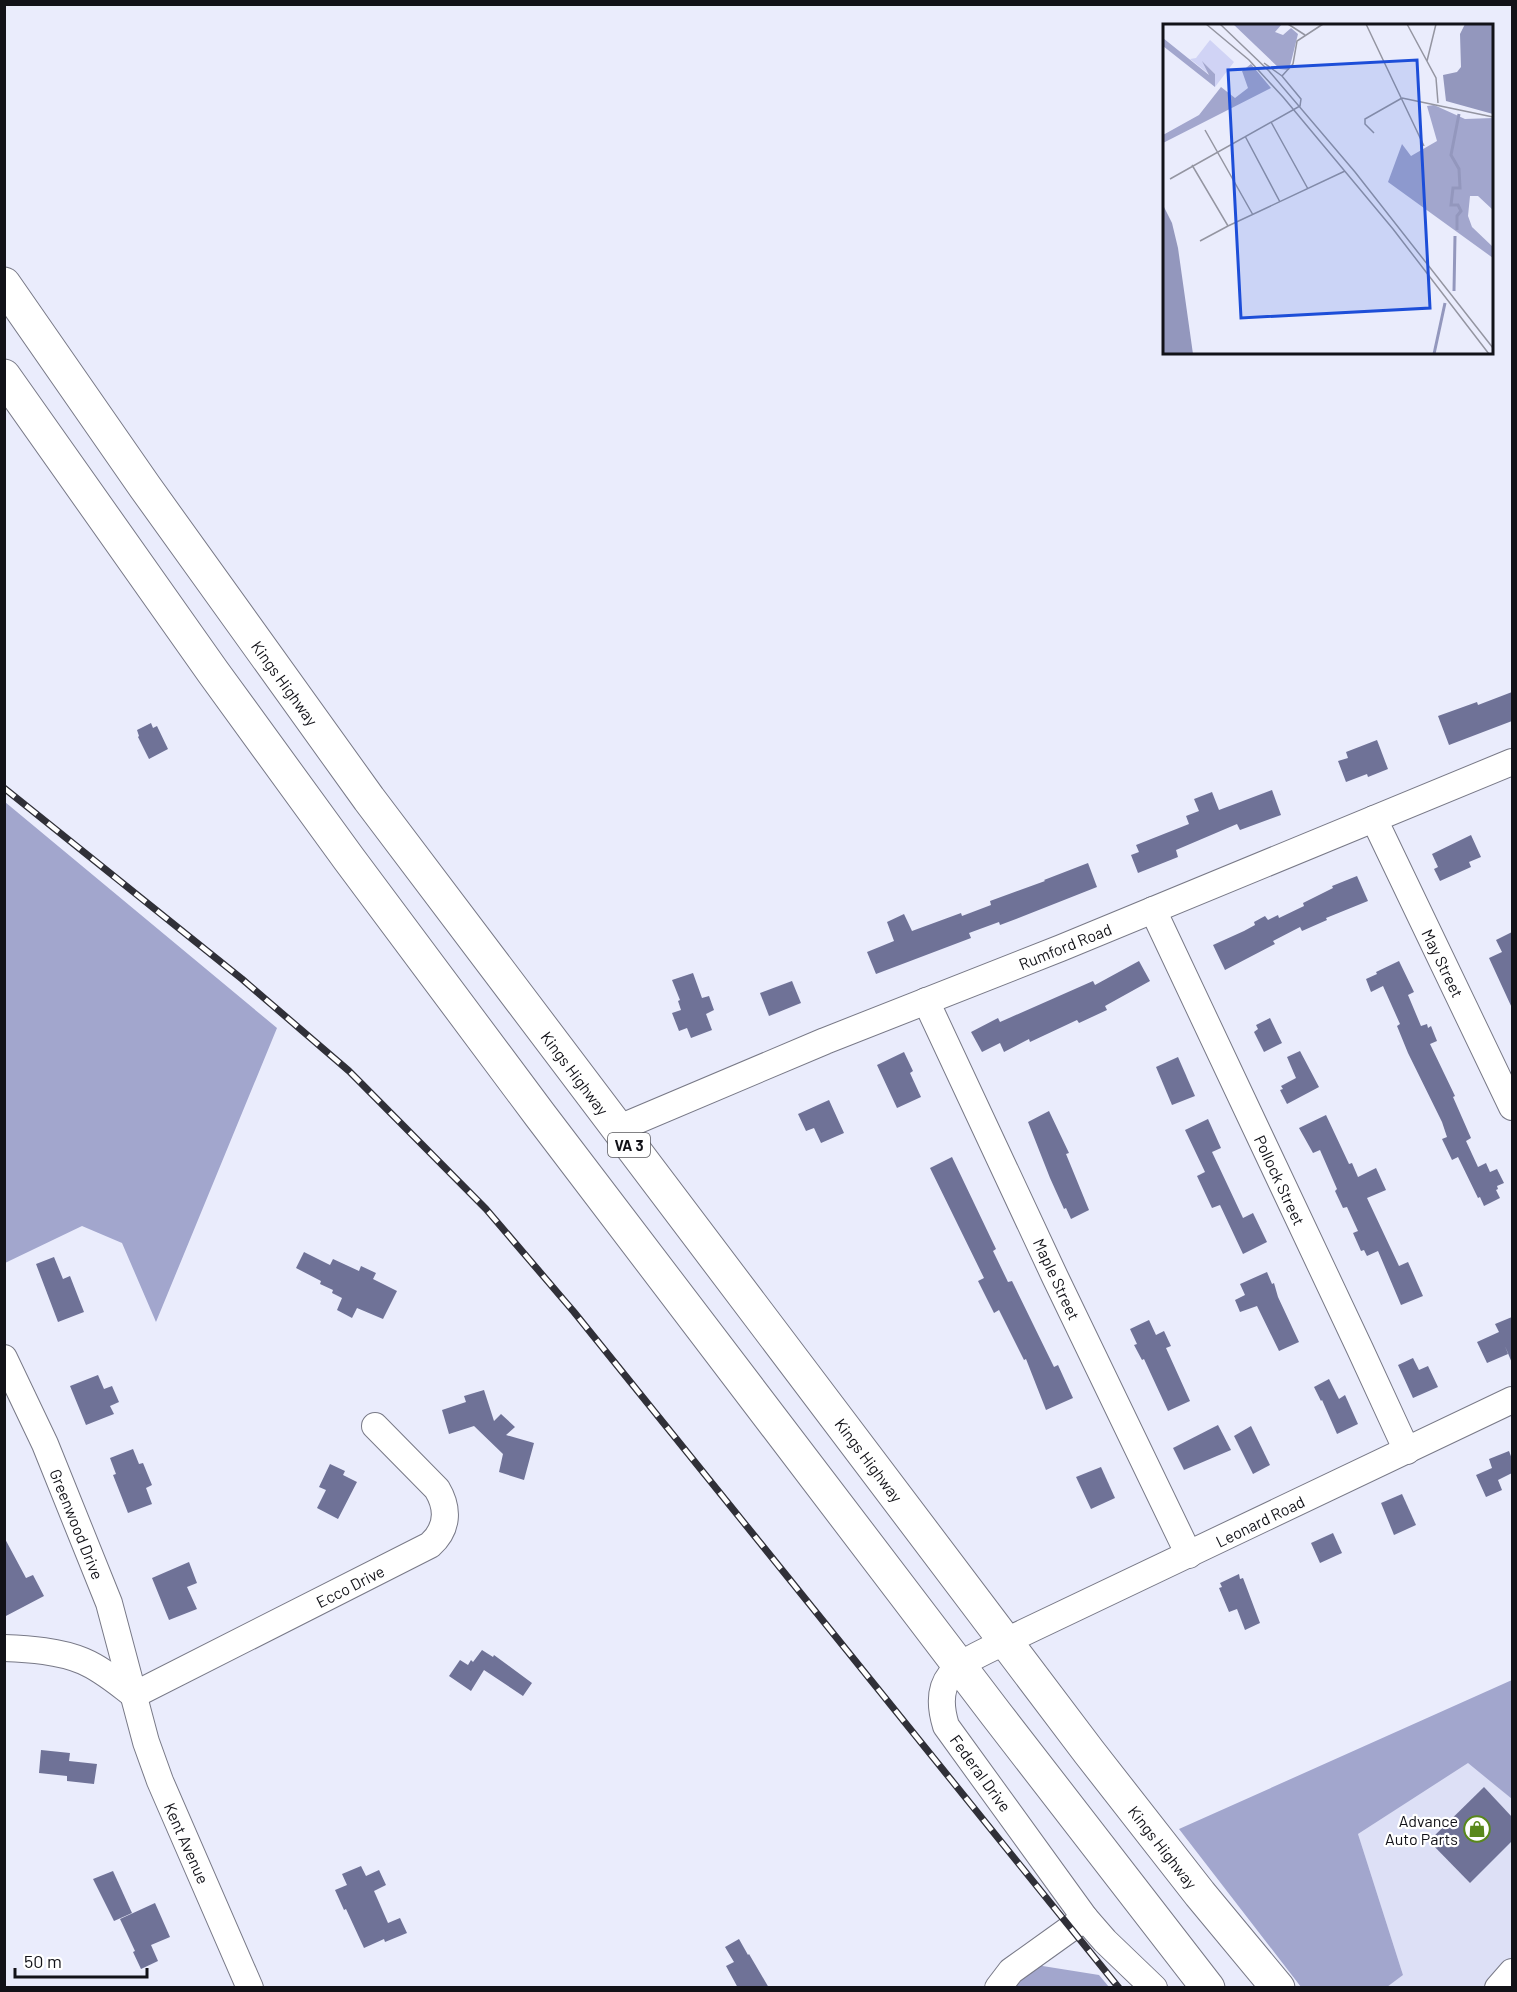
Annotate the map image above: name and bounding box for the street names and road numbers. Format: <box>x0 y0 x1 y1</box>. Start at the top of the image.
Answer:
street label: Kings Highway <box>248 637 323 730</box>
street label: Rumford Road <box>1016 919 1114 973</box>
street label: May Street <box>1418 926 1468 1000</box>
street label: Kings Highway <box>537 1027 613 1119</box>
street label: Pollock Street <box>1251 1132 1309 1228</box>
road number: VA 3 <box>608 1133 650 1157</box>
street label: Maple Street <box>1030 1235 1084 1323</box>
street label: Kings Highway <box>831 1414 907 1506</box>
street label: Greenwood Drive <box>46 1466 108 1582</box>
street label: Leonard Road <box>1213 1491 1307 1551</box>
street label: Ecco Drive <box>313 1561 387 1611</box>
street label: Federal Drive <box>947 1731 1015 1815</box>
street label: Kent Avenue <box>161 1800 213 1886</box>
street label: Kings Highway <box>1125 1802 1202 1893</box>

